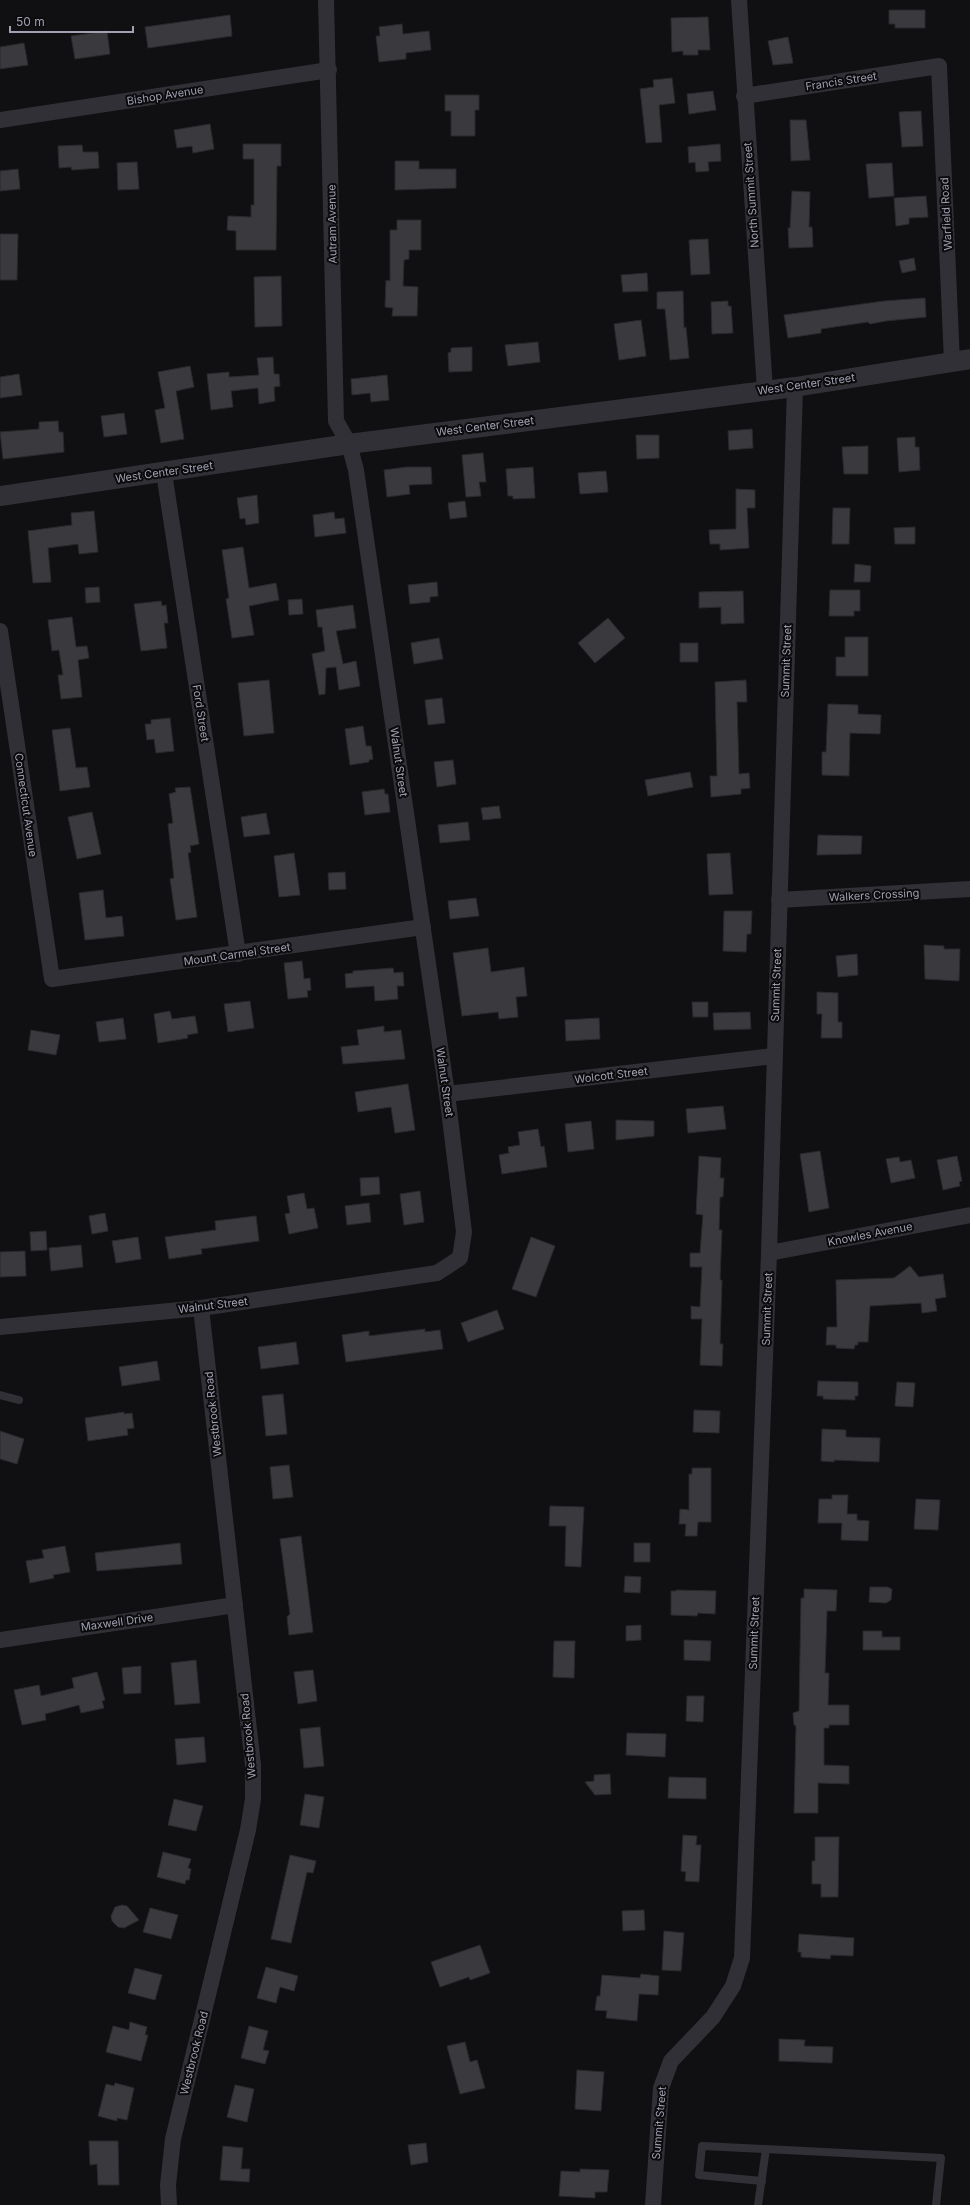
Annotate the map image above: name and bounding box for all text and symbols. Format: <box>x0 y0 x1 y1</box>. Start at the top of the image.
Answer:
scale bar <box>10 8 133 34</box>
text: 50 m <box>16 14 45 29</box>
street label: Francis Street <box>804 68 878 94</box>
street label: Bishop Avenue <box>126 82 204 108</box>
street label: North Summit Street <box>740 141 762 248</box>
street label: Warfield Road <box>937 177 955 251</box>
street label: Autram Avenue <box>324 184 340 264</box>
street label: West Center Street <box>756 370 856 398</box>
street label: West Center Street <box>435 413 535 439</box>
street label: West Center Street <box>114 458 214 486</box>
street label: Summit Street <box>778 624 794 698</box>
street label: Ford Street <box>190 684 212 743</box>
street label: Walnut Street <box>387 726 411 798</box>
street label: Connecticut Avenue <box>12 752 40 858</box>
street label: Walkers Crossing <box>828 886 920 904</box>
street label: Mount Carmel Street <box>183 940 292 968</box>
street label: Summit Street <box>768 948 784 1022</box>
street label: Walnut Street <box>433 1046 457 1118</box>
street label: Wolcott Street <box>574 1064 649 1086</box>
street label: Knowles Avenue <box>827 1219 913 1249</box>
street label: Summit Street <box>759 1272 775 1346</box>
street label: Walnut Street <box>177 1294 249 1316</box>
street label: Westbrook Road <box>202 1371 224 1457</box>
street label: Summit Street <box>746 1596 762 1670</box>
street label: Maxwell Drive <box>80 1610 154 1634</box>
street label: Westbrook Road <box>237 1693 259 1779</box>
street label: Westbrook Road <box>177 2010 211 2096</box>
street label: Summit Street <box>649 2086 669 2160</box>

